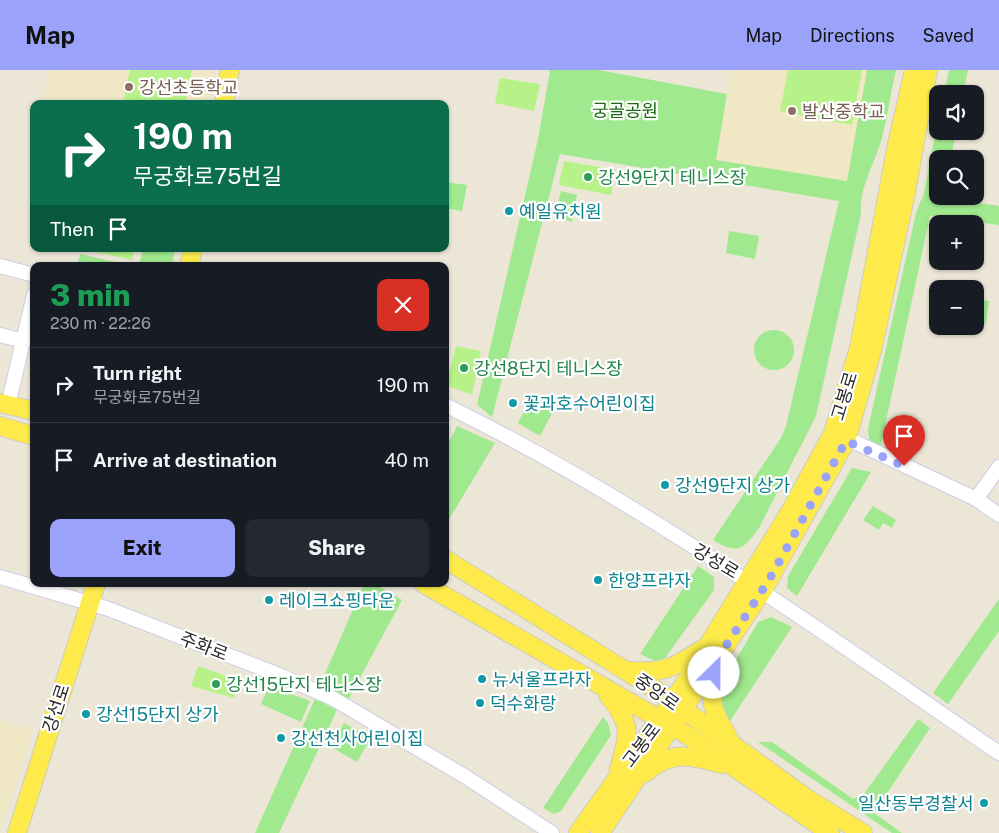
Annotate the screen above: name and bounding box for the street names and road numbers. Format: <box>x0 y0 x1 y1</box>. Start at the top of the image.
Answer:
street label: 고봉로 <box>827 369 861 423</box>
street label: 강성로 <box>689 539 743 583</box>
street label: 주화로 <box>177 627 231 665</box>
street label: 중앙로 <box>631 669 683 715</box>
street label: 강선로 <box>38 681 74 735</box>
street label: 고봉로 <box>618 719 664 771</box>

